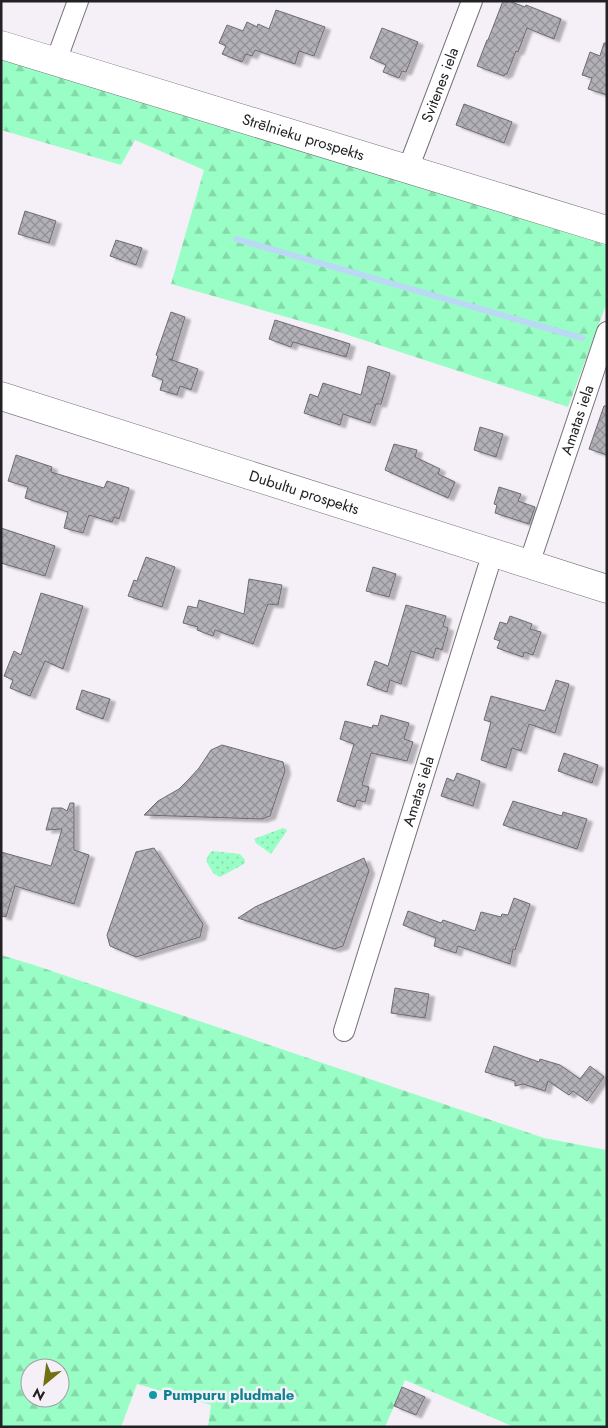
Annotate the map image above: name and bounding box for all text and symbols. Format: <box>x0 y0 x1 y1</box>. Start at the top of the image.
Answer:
street label: Svitenes iela <box>416 44 464 126</box>
street label: Strēlnieku prospekts <box>239 108 367 166</box>
street label: Amatas iela <box>555 382 599 458</box>
street label: Dubultu prospekts <box>246 465 362 520</box>
street label: Amatas iela <box>397 753 440 829</box>
north arrow <box>20 1358 70 1408</box>
text: N <box>29 1383 48 1406</box>
place label: Pumpuru pludmale <box>163 1384 295 1406</box>
marker: Pumpuru pludmale <box>147 1389 159 1401</box>

